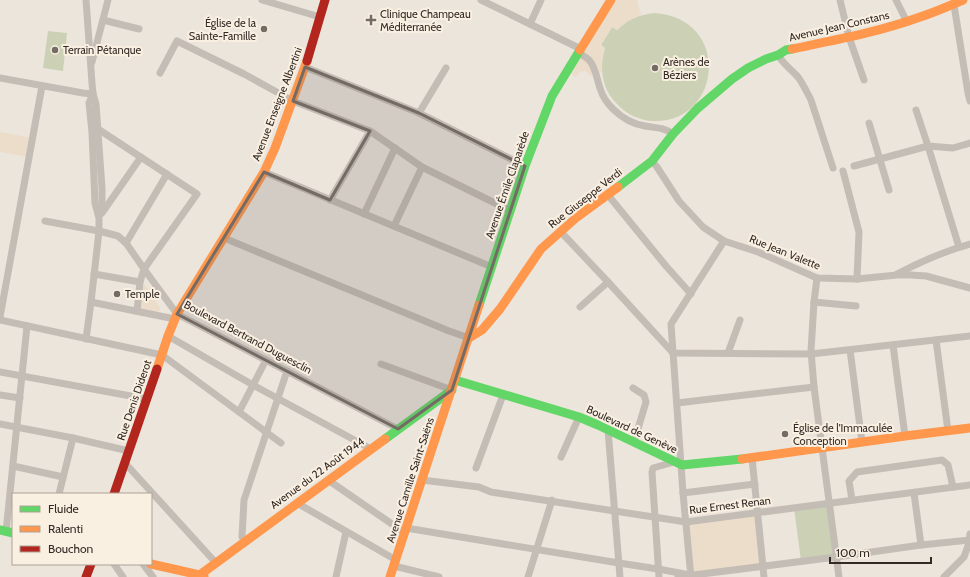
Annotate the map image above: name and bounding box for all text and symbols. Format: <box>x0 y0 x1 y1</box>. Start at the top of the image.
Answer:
place label: Clinique Champeau Méditerranée <box>380 7 471 34</box>
street label: Avenue Jean Constans <box>787 8 891 44</box>
marker: Clinique Champeau Méditerranée <box>365 14 377 26</box>
place label: Église de la Sainte-Famille <box>189 16 257 43</box>
marker: Église de la Sainte-Famille <box>259 24 269 34</box>
place label: Terrain Pétanque <box>63 43 142 57</box>
marker: Terrain Pétanque <box>50 45 60 55</box>
street label: Avenue Enseigne Albertini <box>249 45 305 163</box>
place label: Arènes de Béziers <box>663 55 710 82</box>
marker: Arènes de Béziers <box>650 63 660 73</box>
street label: Avenue Émile Claparède <box>482 129 532 241</box>
street label: Rue Giuseppe Verdi <box>545 165 625 231</box>
street label: Rue Jean Valette <box>747 231 823 273</box>
place label: Temple <box>125 287 160 301</box>
marker: Temple <box>112 289 122 299</box>
street label: Boulevard Bertrand Duguesclin <box>182 297 314 377</box>
street label: Rue Denis Diderot <box>114 358 154 442</box>
street label: Boulevard de Genève <box>584 402 680 456</box>
street label: Avenue Camille Saint-Saëns <box>383 415 437 544</box>
place label: Église de l'Immaculée Conception <box>793 421 893 448</box>
marker: Église de l'Immaculée Conception <box>780 429 790 439</box>
street label: Avenue du 22 Août 1944 <box>267 434 367 512</box>
legend <box>12 493 152 565</box>
street label: Rue Ernest Renan <box>688 493 772 517</box>
text: Fluide <box>48 501 79 516</box>
text: Ralenti <box>48 521 83 536</box>
scale bar <box>830 539 931 565</box>
text: Bouchon <box>48 541 94 556</box>
text: 100 m <box>836 545 870 560</box>

